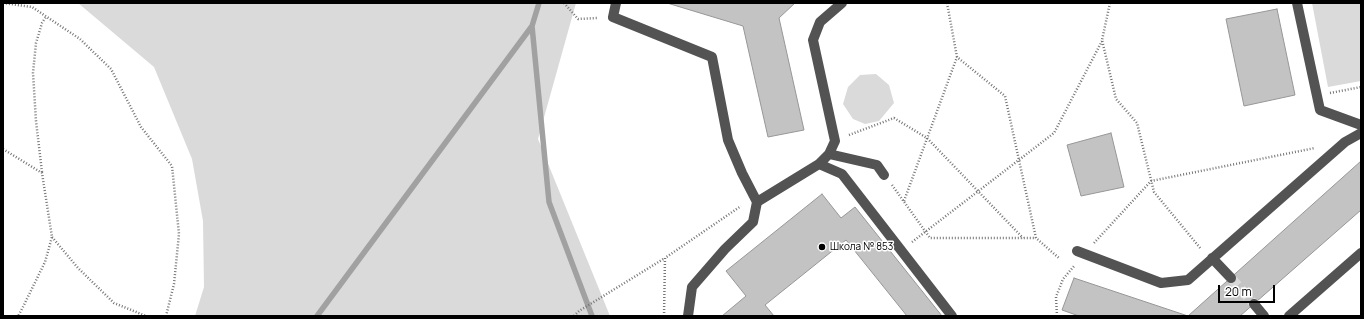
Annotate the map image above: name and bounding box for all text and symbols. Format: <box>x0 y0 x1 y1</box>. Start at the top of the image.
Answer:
place label: Школа № 853 <box>830 241 893 253</box>
marker: Школа № 853 <box>817 242 827 252</box>
scale bar <box>1220 277 1277 303</box>
text: 20 m <box>1225 283 1252 300</box>

